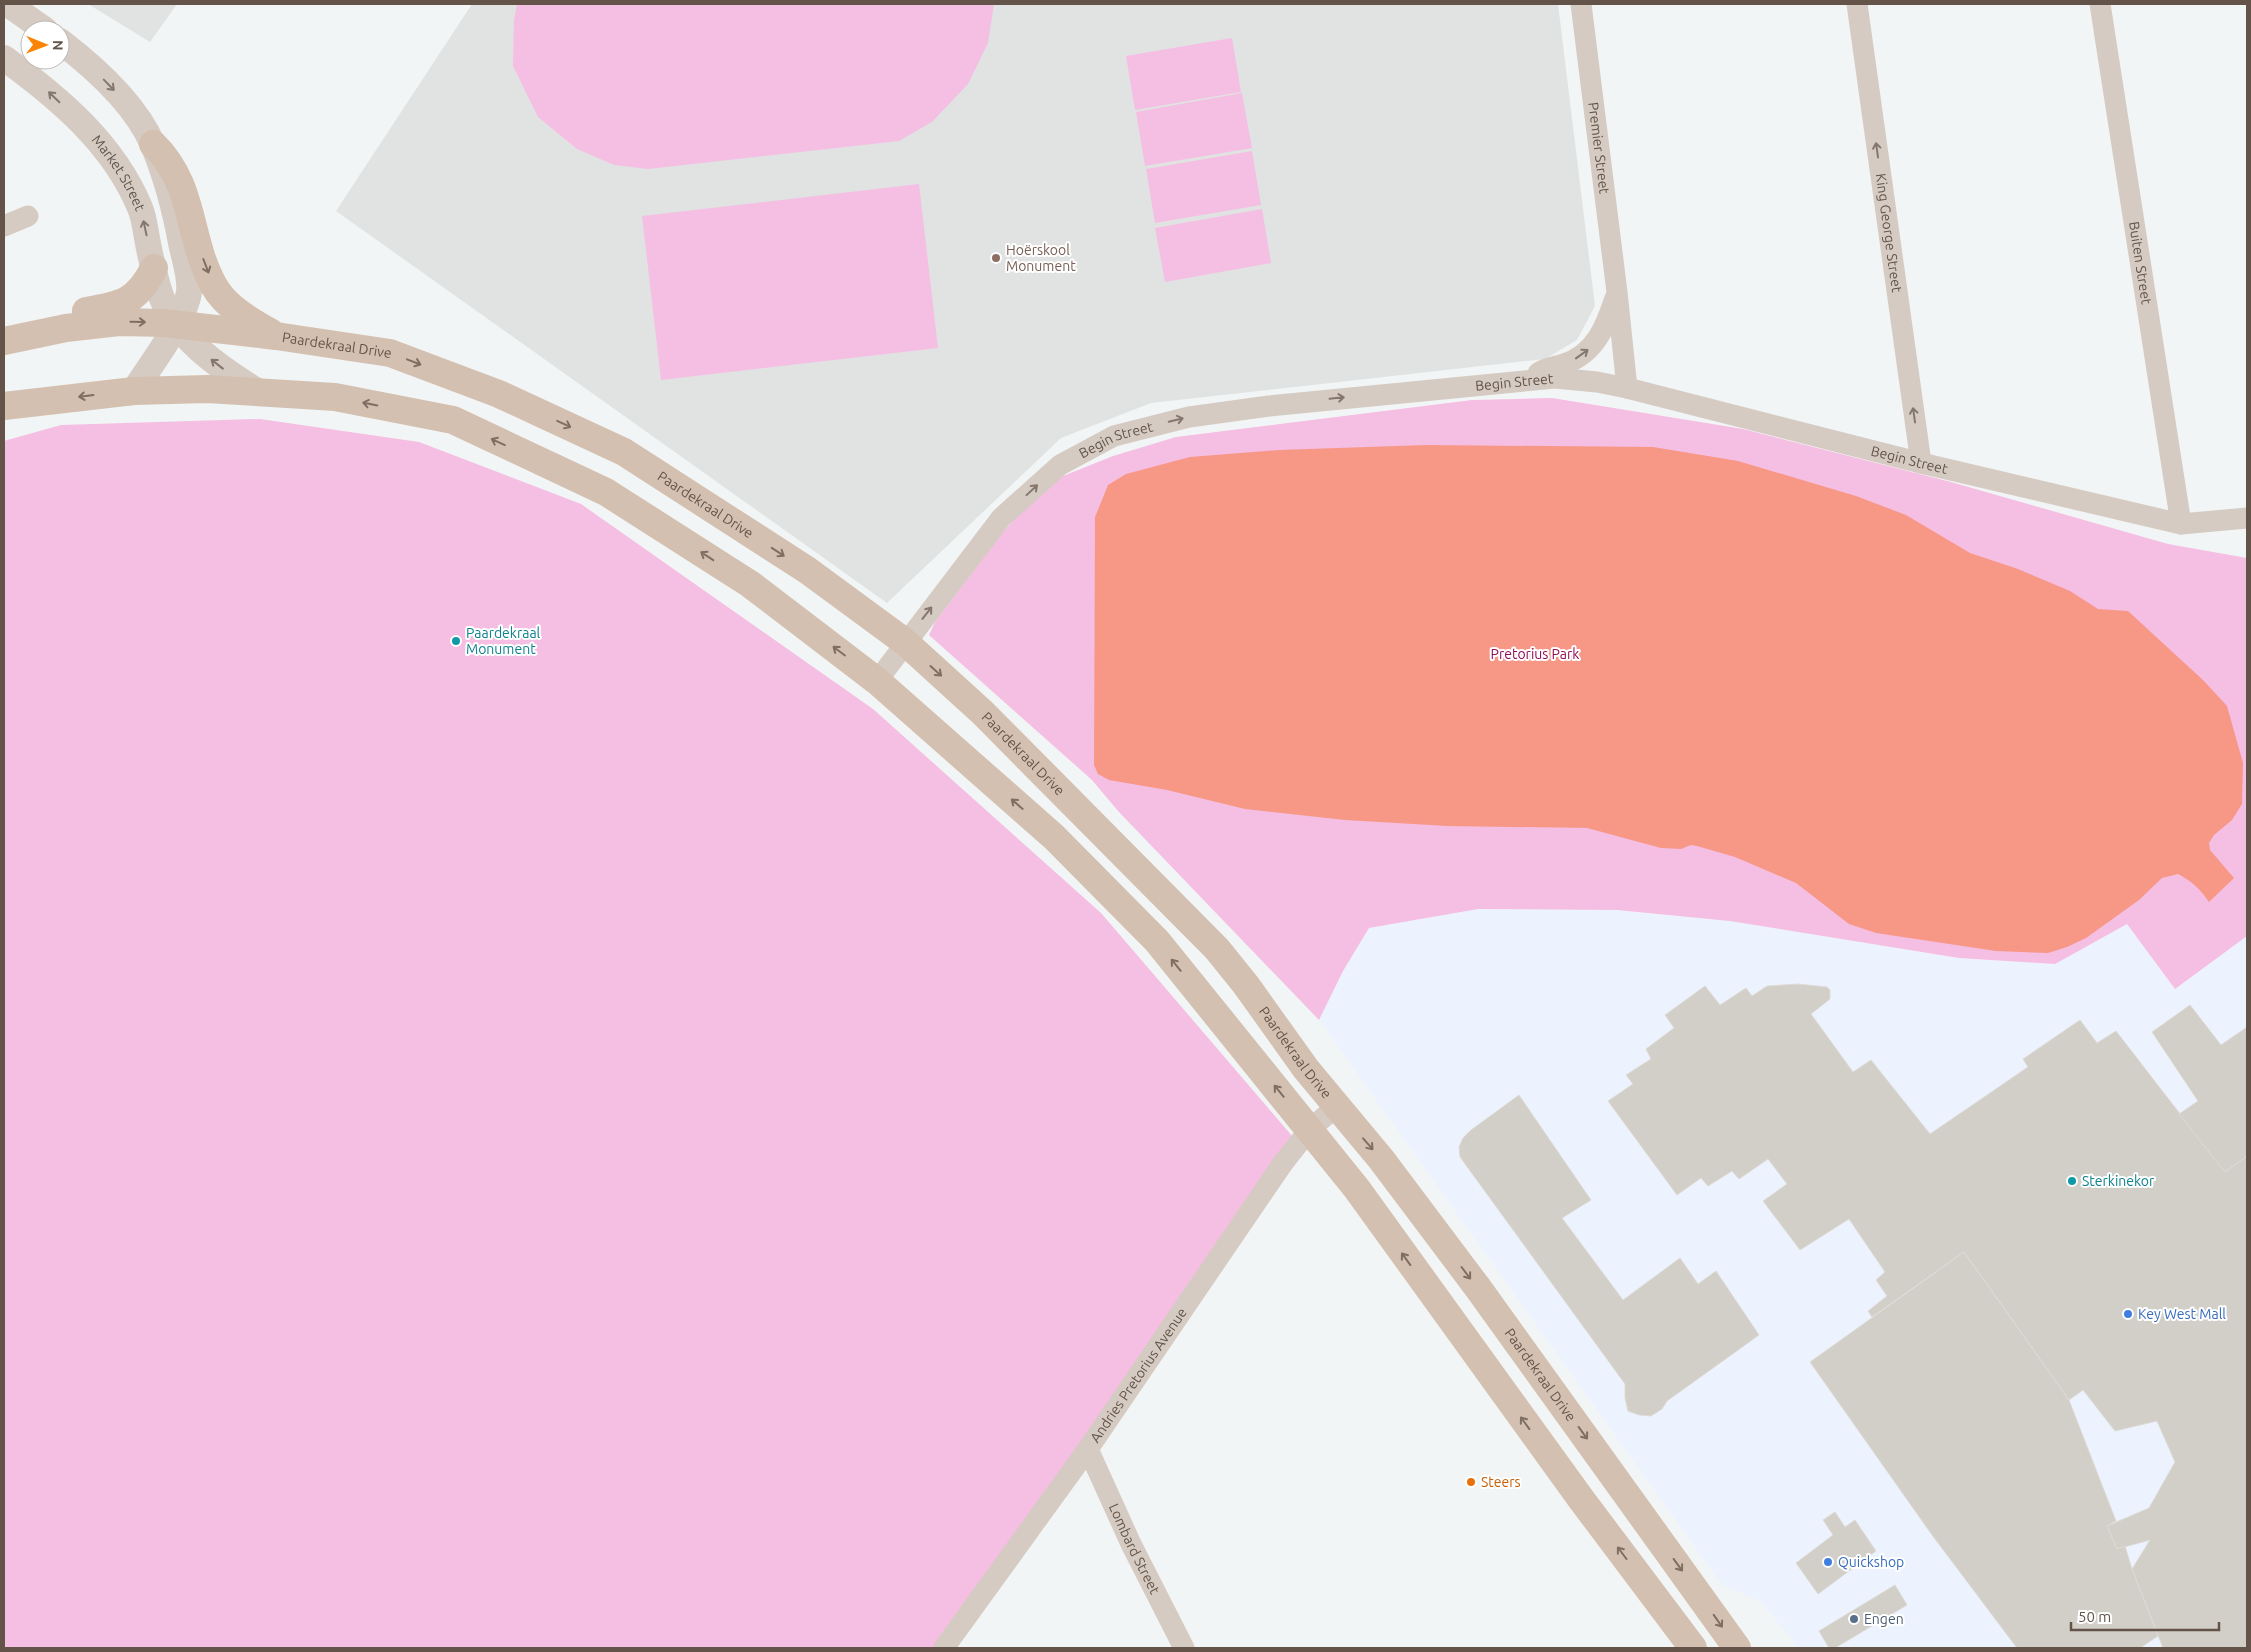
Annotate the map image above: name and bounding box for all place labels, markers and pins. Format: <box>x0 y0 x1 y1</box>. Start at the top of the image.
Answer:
place label: Hoërskool Monument <box>1006 242 1076 274</box>
marker: Hoërskool Monument <box>990 252 1002 264</box>
place label: Paardekraal Monument <box>466 625 541 657</box>
marker: Paardekraal Monument <box>450 635 462 647</box>
place label: Sterkinekor <box>2082 1173 2155 1189</box>
marker: Sterkinekor <box>2066 1175 2078 1187</box>
place label: Key West Mall <box>2138 1306 2226 1322</box>
marker: Key West Mall <box>2122 1308 2134 1320</box>
place label: Steers <box>1481 1474 1521 1490</box>
marker: Steers <box>1465 1476 1477 1488</box>
place label: Quickshop <box>1838 1554 1904 1570</box>
marker: Quickshop <box>1822 1556 1834 1568</box>
place label: Engen <box>1864 1611 1904 1627</box>
marker: Engen <box>1848 1613 1860 1625</box>

